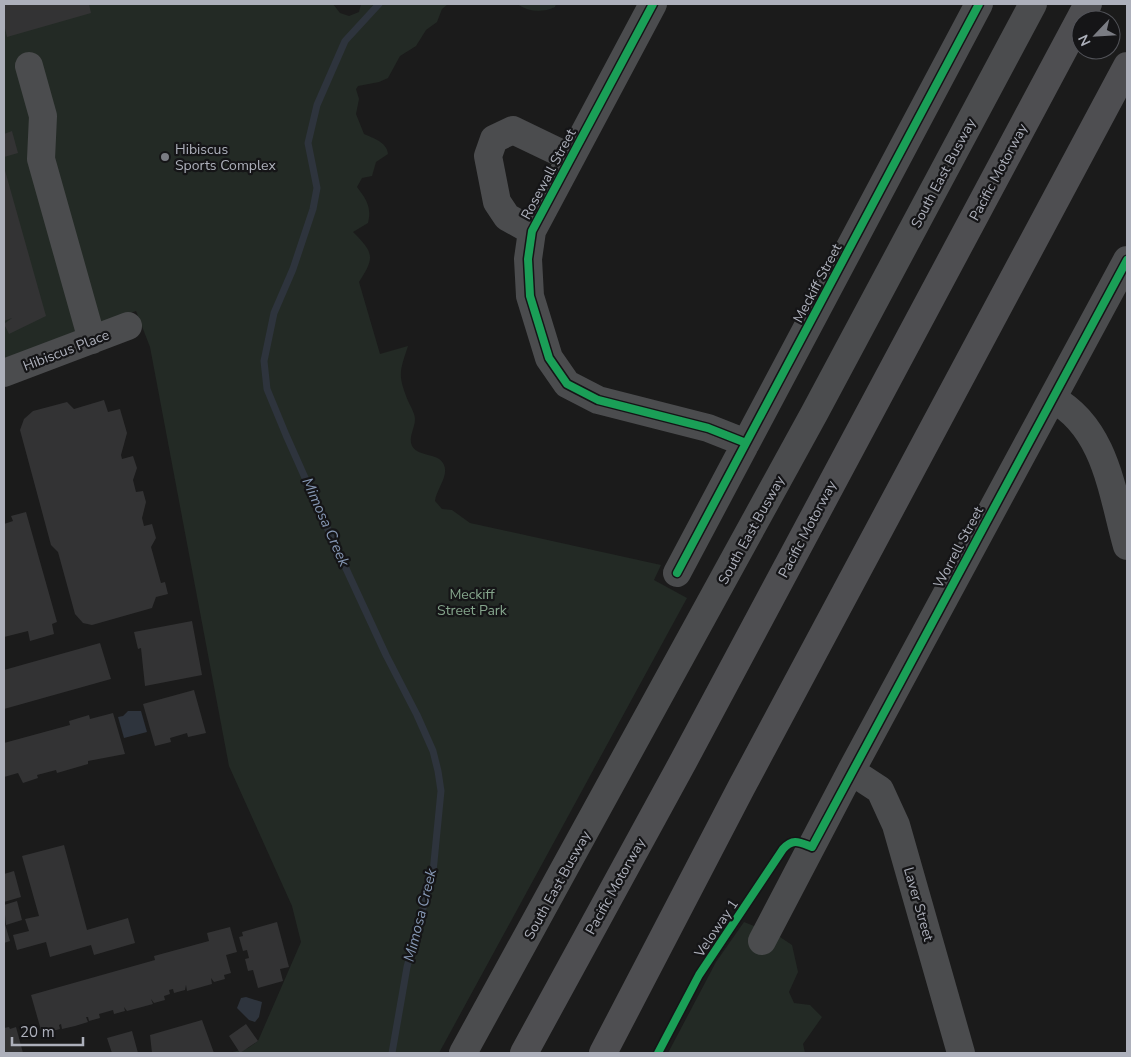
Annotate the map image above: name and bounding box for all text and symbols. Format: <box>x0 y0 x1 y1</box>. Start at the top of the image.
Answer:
north arrow <box>1071 10 1121 60</box>
text: N <box>1074 32 1095 49</box>
street label: South East Busway <box>907 114 981 231</box>
street label: Pacific Motorway <box>965 120 1032 224</box>
street label: Rosewall Street <box>517 125 580 223</box>
place label: Hibiscus Sports Complex <box>175 140 276 175</box>
marker: Hibiscus Sports Complex <box>159 151 171 163</box>
street label: Meckiff Street <box>789 240 846 326</box>
street label: Hibiscus Place <box>20 325 112 376</box>
street label: South East Busway <box>714 472 790 588</box>
water label: Mimosa Creek <box>297 474 355 570</box>
street label: Pacific Motorway <box>774 477 841 581</box>
street label: Worrell Street <box>929 503 988 591</box>
park label: Meckiff Street Park <box>437 585 508 620</box>
street label: South East Busway <box>520 827 596 943</box>
street label: Pacific Motorway <box>581 834 650 938</box>
street label: Laver Street <box>899 865 938 944</box>
water label: Mimosa Creek <box>399 866 441 964</box>
street label: Veloway 1 <box>689 896 743 962</box>
scale bar <box>12 1014 84 1046</box>
text: 20 m <box>20 1022 55 1042</box>

